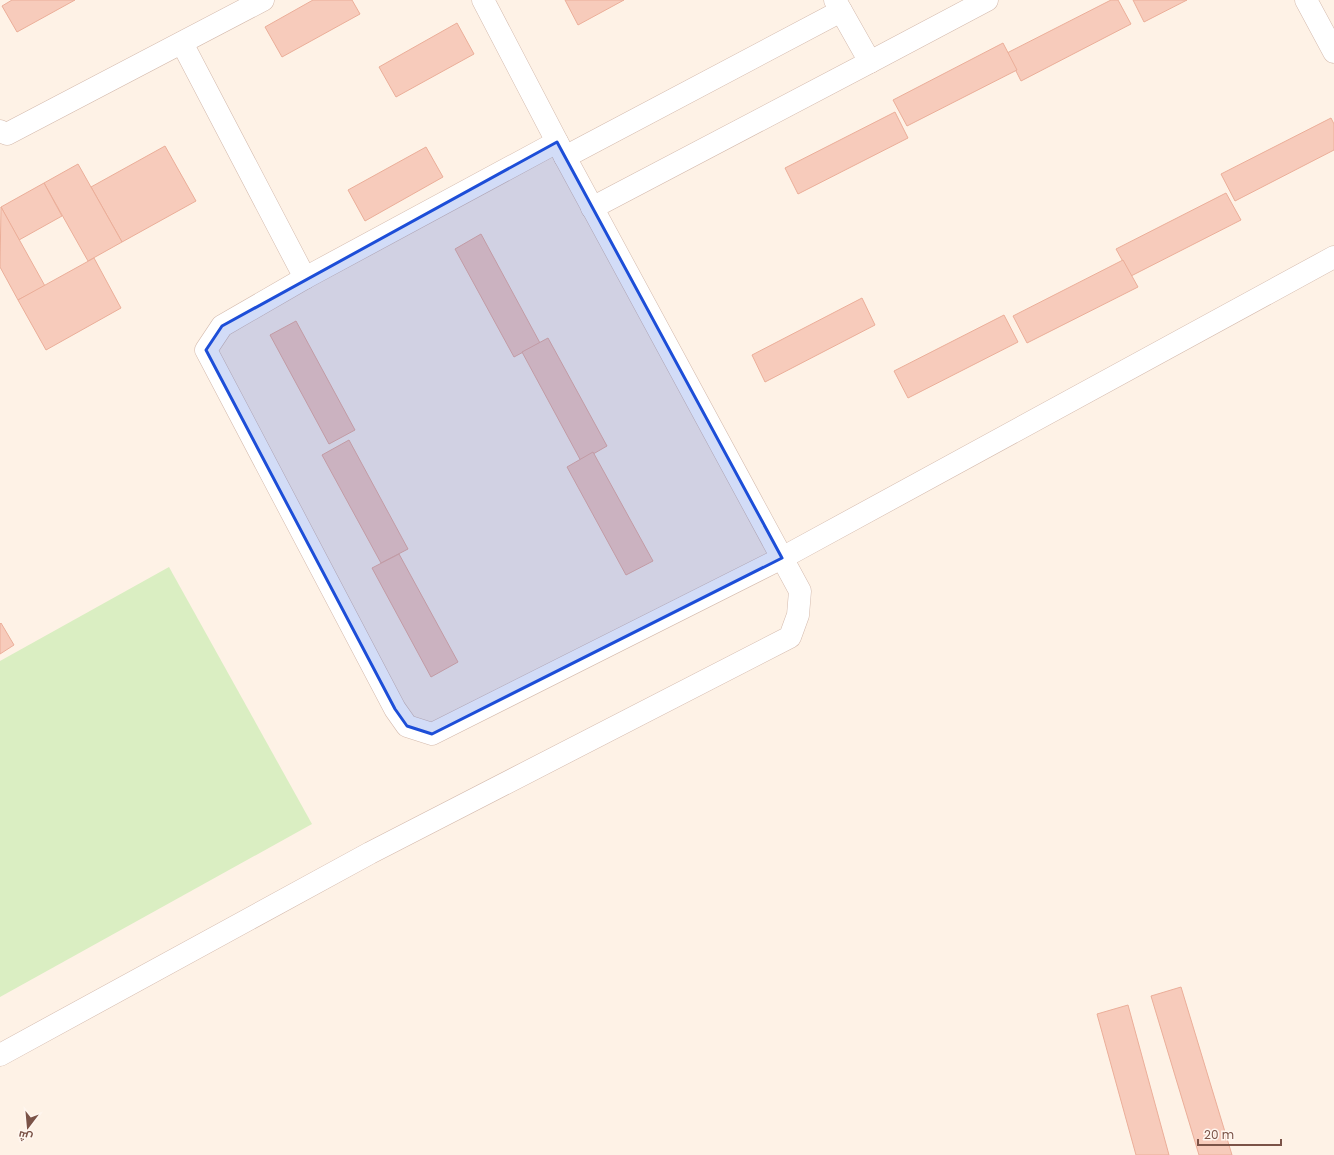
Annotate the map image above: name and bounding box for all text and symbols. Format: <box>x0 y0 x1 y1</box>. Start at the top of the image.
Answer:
north arrow <box>8 1107 48 1147</box>
scale bar <box>1198 1121 1281 1147</box>
text: 20 m <box>1204 1126 1234 1143</box>
text: ش <box>16 1127 34 1146</box>

